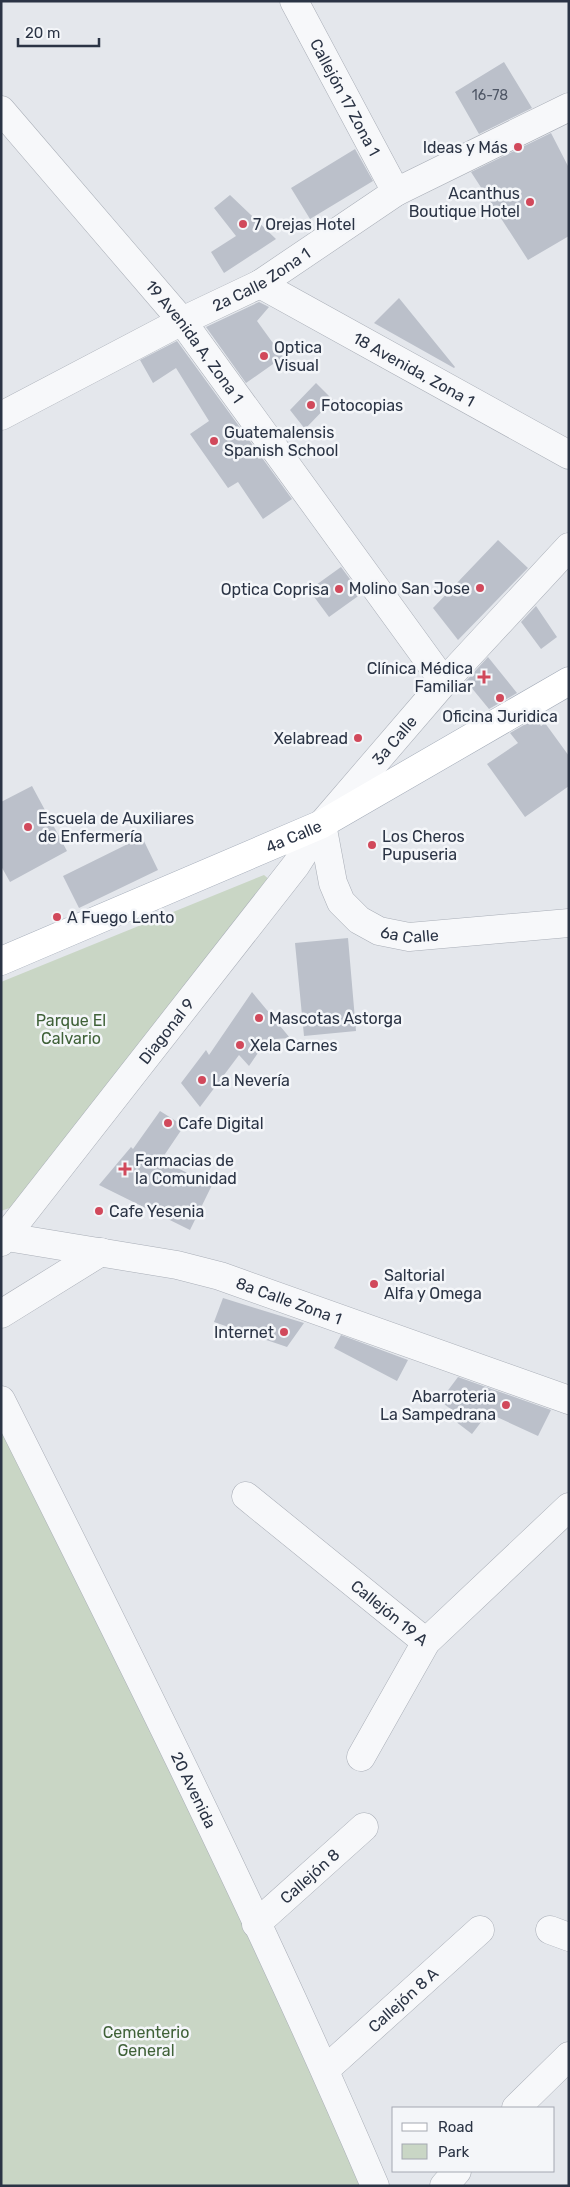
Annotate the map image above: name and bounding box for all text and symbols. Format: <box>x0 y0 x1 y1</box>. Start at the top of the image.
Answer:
scale bar <box>18 15 99 47</box>
text: 20 m <box>25 24 60 42</box>
street label: Callejón 17 Zona 1 <box>306 36 384 159</box>
house number: 16-78 <box>472 87 508 104</box>
place label: Ideas y Más <box>423 138 508 157</box>
marker: Ideas y Más <box>512 141 524 153</box>
place label: Acanthus Boutique Hotel <box>409 184 520 221</box>
marker: Acanthus Boutique Hotel <box>524 196 536 208</box>
place label: 7 Orejas Hotel <box>253 215 355 234</box>
marker: 7 Orejas Hotel <box>237 218 249 230</box>
street label: 2a Calle Zona 1 <box>209 244 314 315</box>
street label: 19 Avenida A, Zona 1 <box>141 277 247 407</box>
street label: 18 Avenida, Zona 1 <box>350 328 478 411</box>
place label: Optica Visual <box>274 338 322 375</box>
marker: Optica Visual <box>258 350 270 362</box>
place label: Fotocopias <box>321 396 403 415</box>
marker: Fotocopias <box>305 399 317 411</box>
place label: Guatemalensis Spanish School <box>224 423 339 460</box>
marker: Guatemalensis Spanish School <box>208 435 220 447</box>
place label: Molino San Jose <box>349 579 470 598</box>
place label: Optica Coprisa <box>221 580 329 599</box>
marker: Molino San Jose <box>474 582 486 594</box>
marker: Optica Coprisa <box>333 583 345 595</box>
place label: Clínica Médica Familiar <box>367 659 473 696</box>
marker: Clínica Médica Familiar <box>477 670 491 684</box>
marker: Oficina Juridica <box>494 692 506 704</box>
place label: Oficina Juridica <box>442 707 558 726</box>
street label: 3a Calle <box>368 712 421 769</box>
place label: Xelabread <box>274 729 348 748</box>
marker: Xelabread <box>352 732 364 744</box>
place label: Escuela de Auxiliares de Enfermería <box>38 809 194 846</box>
street label: 4a Calle <box>263 816 325 857</box>
marker: Escuela de Auxiliares de Enfermería <box>22 821 34 833</box>
place label: Los Cheros Pupuseria <box>382 827 465 864</box>
marker: Los Cheros Pupuseria <box>366 839 378 851</box>
place label: A Fuego Lento <box>67 908 174 927</box>
marker: A Fuego Lento <box>51 911 63 923</box>
street label: 6a Calle <box>379 923 440 948</box>
street label: Diagonal 9 <box>135 995 198 1068</box>
place label: Mascotas Astorga <box>269 1009 402 1028</box>
park label: Parque El Calvario <box>36 1011 106 1048</box>
marker: Mascotas Astorga <box>253 1012 265 1024</box>
place label: Xela Carnes <box>250 1036 338 1055</box>
marker: Xela Carnes <box>234 1039 246 1051</box>
place label: La Nevería <box>212 1071 290 1090</box>
marker: La Nevería <box>196 1074 208 1086</box>
place label: Cafe Digital <box>178 1114 264 1133</box>
marker: Cafe Digital <box>162 1117 174 1129</box>
place label: Farmacias de la Comunidad <box>135 1151 237 1188</box>
marker: Farmacias de la Comunidad <box>119 1163 131 1175</box>
place label: Cafe Yesenia <box>109 1202 204 1221</box>
marker: Cafe Yesenia <box>93 1205 105 1217</box>
place label: Saltorial Alfa y Omega <box>384 1266 482 1303</box>
street label: 8a Calle Zona 1 <box>233 1273 344 1329</box>
marker: Saltorial Alfa y Omega <box>368 1278 380 1290</box>
place label: Internet <box>214 1323 274 1342</box>
marker: Internet <box>278 1326 290 1338</box>
place label: Abarroteria La Sampedrana <box>380 1387 496 1424</box>
marker: Abarroteria La Sampedrana <box>500 1399 512 1411</box>
street label: Callejón 19 A <box>347 1576 432 1650</box>
street label: 20 Avenida <box>167 1749 220 1832</box>
street label: Callejón 8 <box>276 1845 344 1908</box>
street label: Callejón 8 A <box>364 1963 442 2036</box>
park label: Cementerio General <box>103 2023 189 2060</box>
legend <box>392 2107 555 2172</box>
text: Road <box>438 2118 474 2136</box>
text: Park <box>438 2143 469 2161</box>

